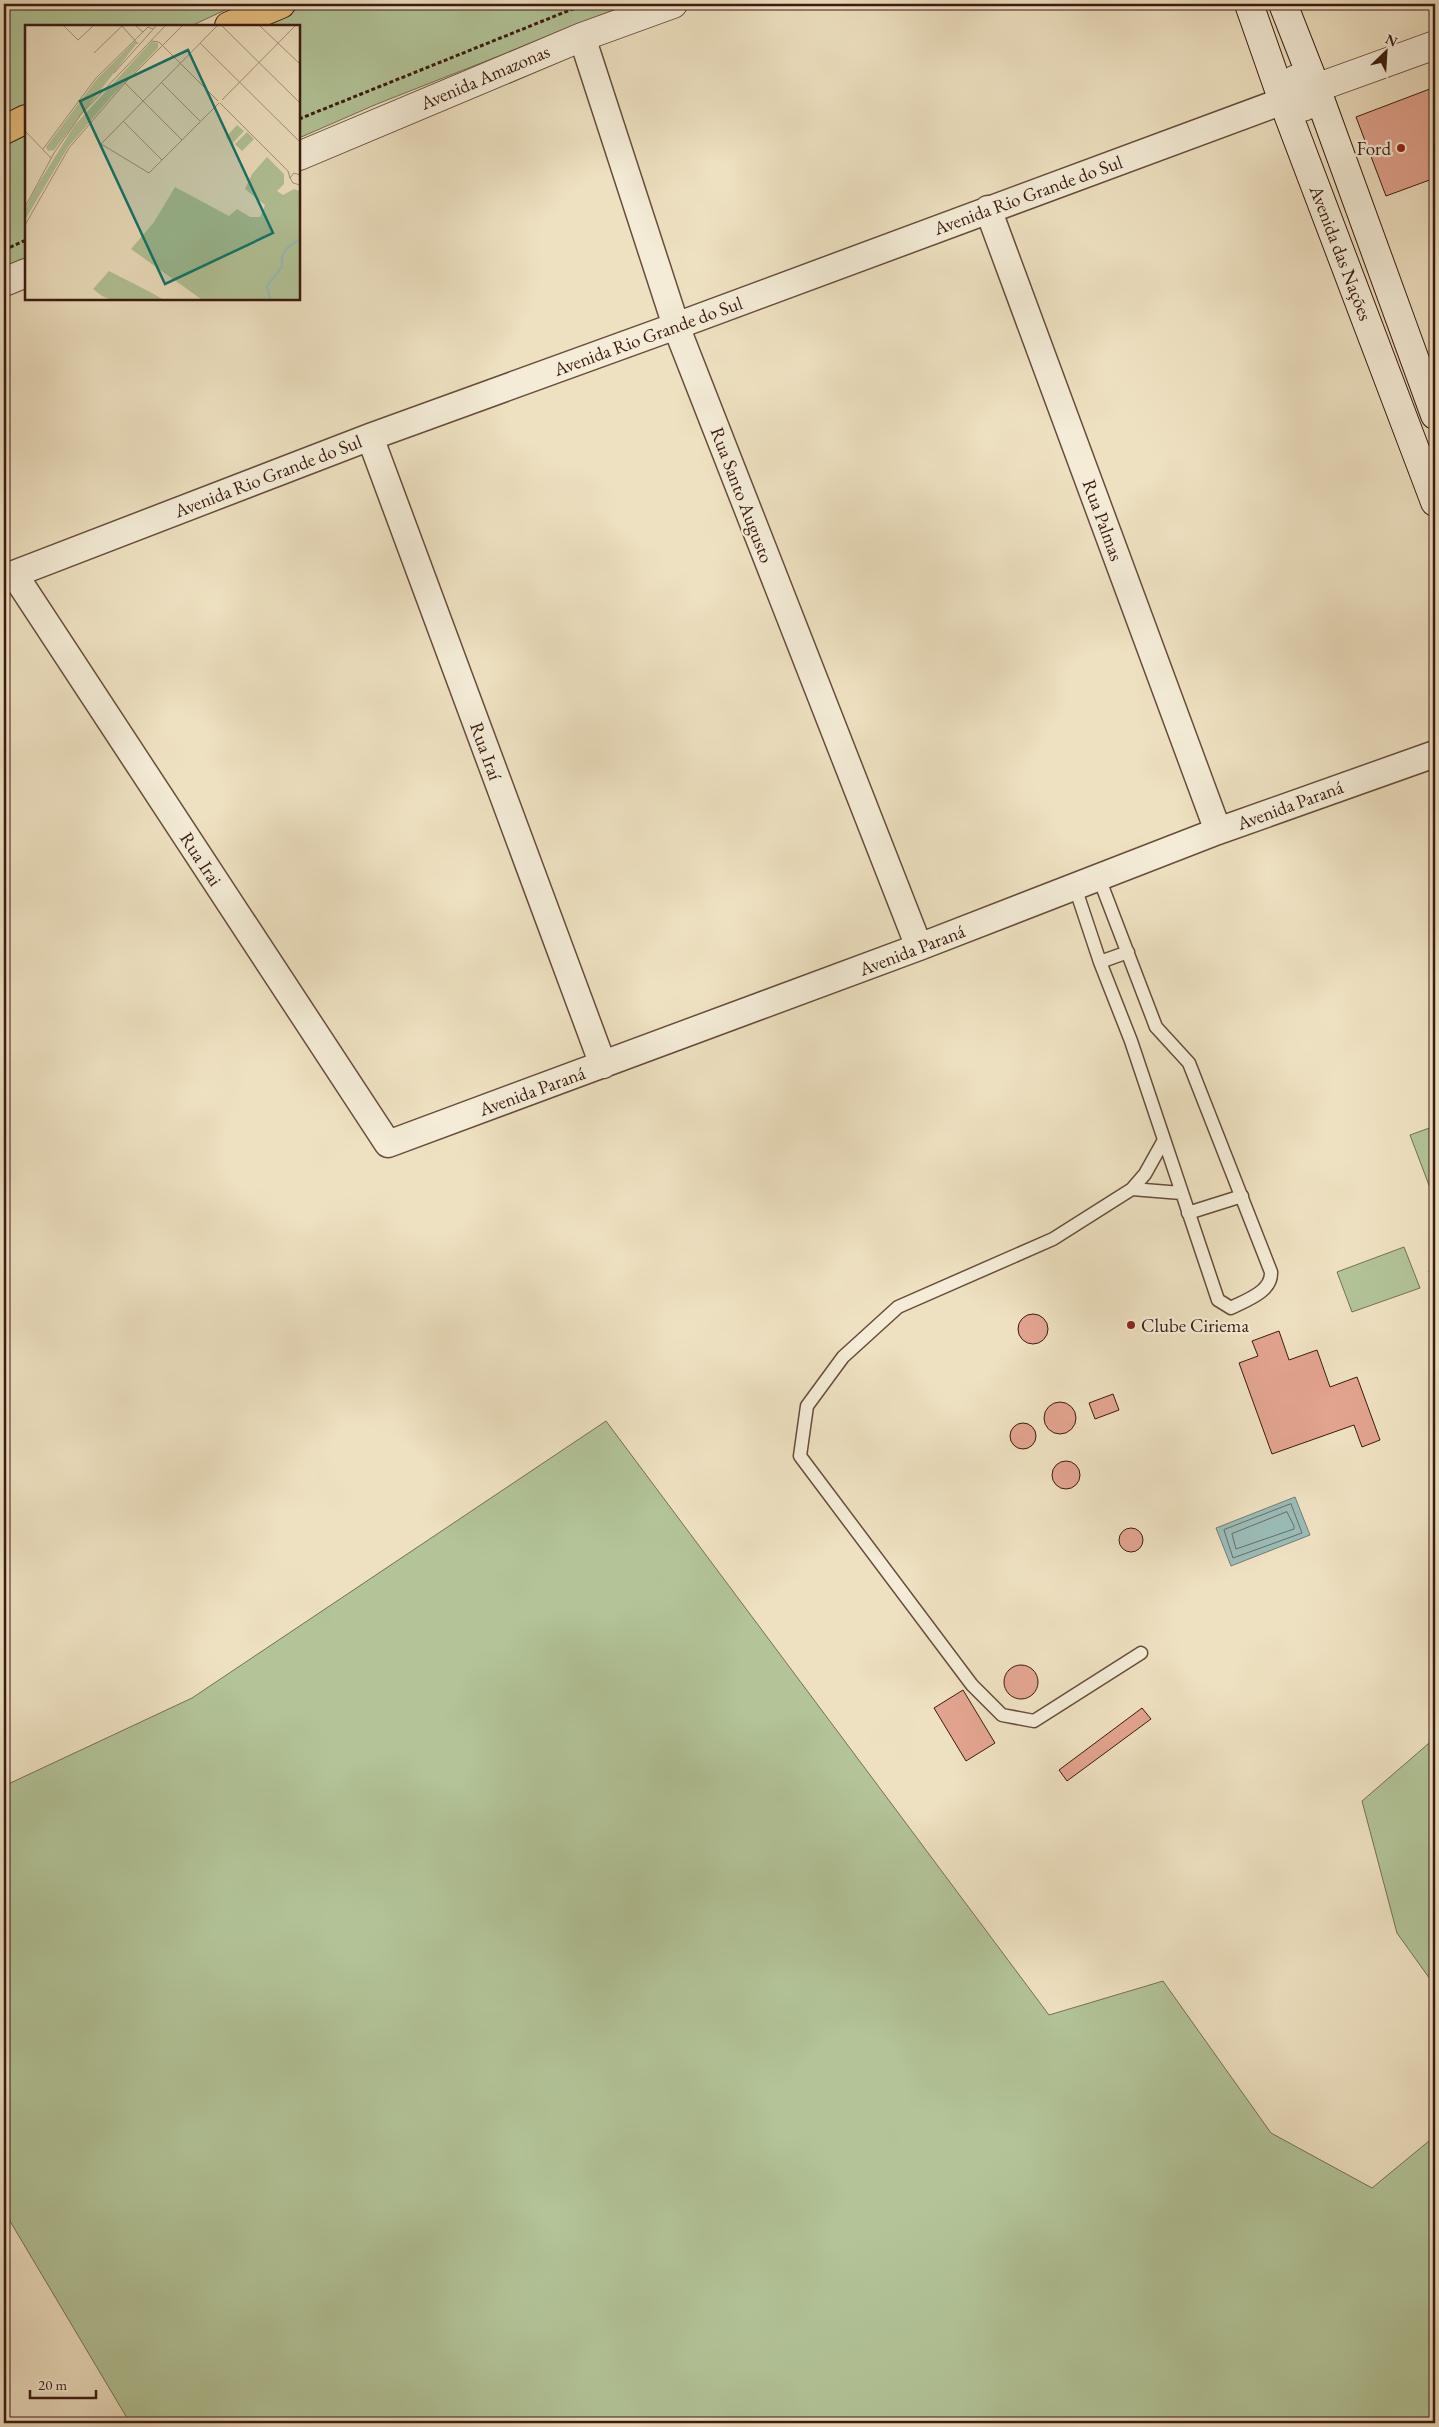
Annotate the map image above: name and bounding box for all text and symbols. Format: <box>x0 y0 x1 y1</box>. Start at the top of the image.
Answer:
inset map <box>25 25 300 300</box>
north arrow <box>1362 28 1412 78</box>
text: N <box>1383 30 1401 51</box>
street label: Avenida Amazonas <box>416 38 553 116</box>
place label: Ford <box>1356 136 1391 161</box>
marker: Ford <box>1395 142 1407 154</box>
street label: Avenida Rio Grande do Sul <box>929 149 1126 241</box>
street label: Avenida das Nações <box>1303 181 1378 324</box>
street label: Avenida Rio Grande do Sul <box>549 290 746 382</box>
street label: Rua Santo Augusto <box>705 424 779 566</box>
street label: Avenida Rio Grande do Sul <box>170 429 366 524</box>
street label: Rua Palmas <box>1077 476 1129 564</box>
street label: Rua Iraí <box>464 719 508 784</box>
street label: Avenida Paraná <box>1232 774 1347 836</box>
street label: Rua Irai <box>174 827 228 891</box>
street label: Avenida Paraná <box>855 918 969 982</box>
street label: Avenida Paraná <box>474 1060 589 1122</box>
place label: Clube Ciriema <box>1141 1313 1249 1338</box>
marker: Clube Ciriema <box>1125 1319 1137 1331</box>
scale bar <box>30 2367 96 2399</box>
text: 20 m <box>38 2375 67 2394</box>

